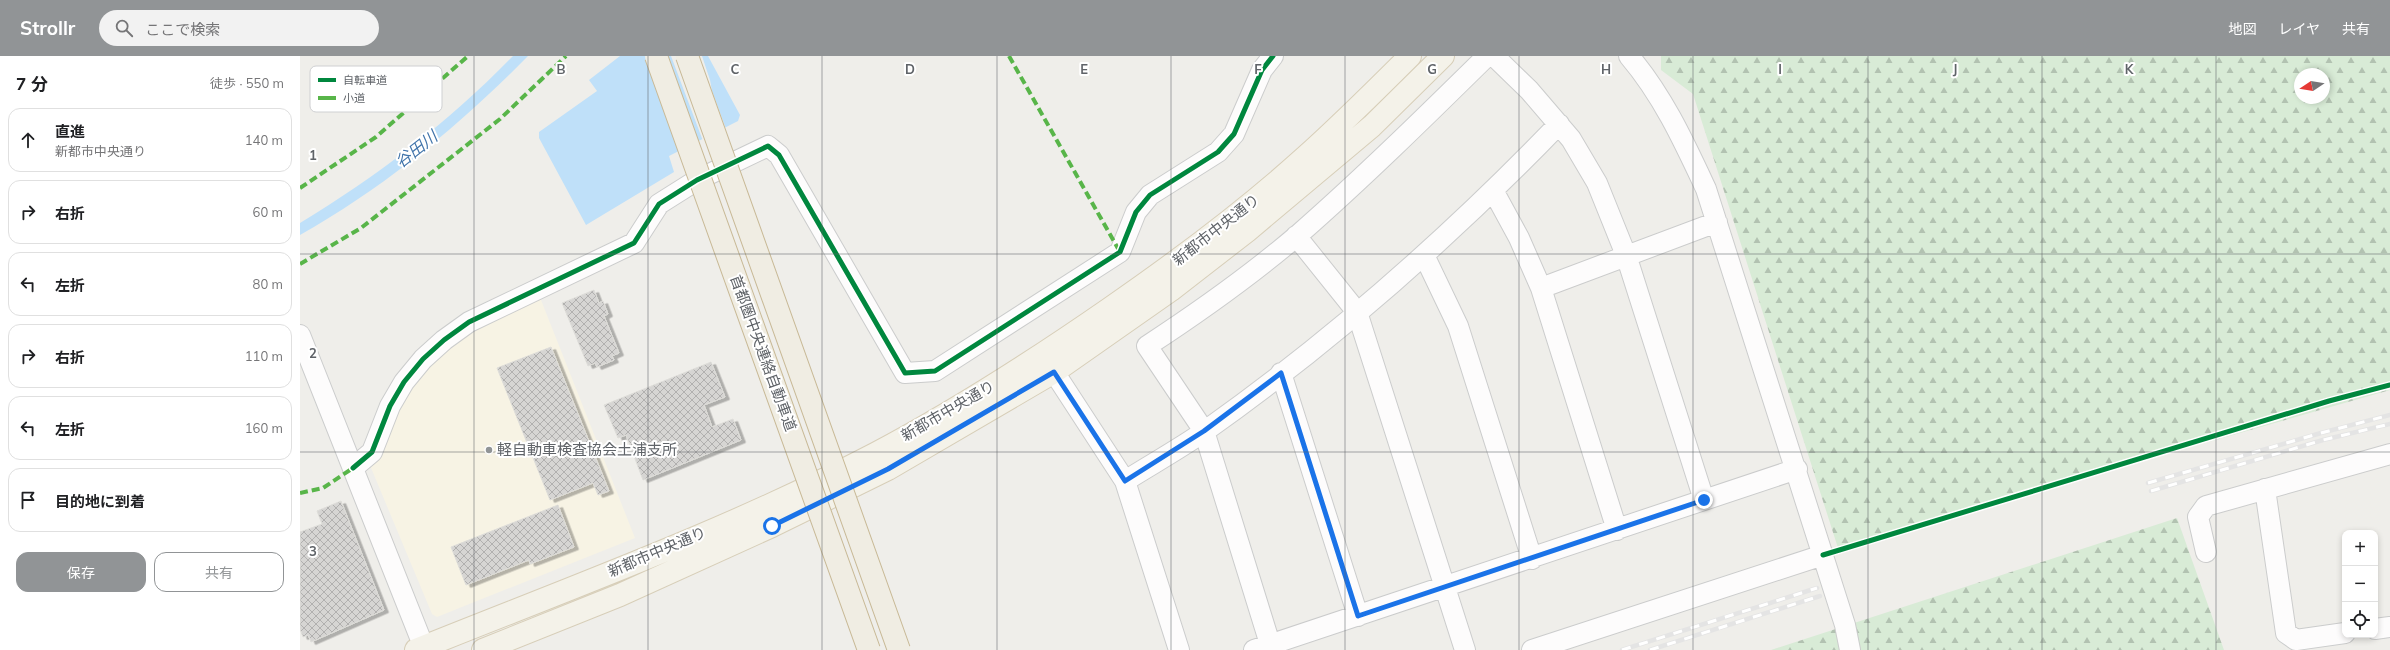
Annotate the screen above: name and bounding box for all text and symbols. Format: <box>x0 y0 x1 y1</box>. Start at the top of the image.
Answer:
search box <box>99 10 379 46</box>
text: Strollr <box>20 16 75 40</box>
icon: search <box>113 17 135 39</box>
text: ここで検索 <box>145 20 220 39</box>
text: 地図 <box>2228 20 2256 38</box>
text: レイヤ <box>2278 20 2320 38</box>
text: 共有 <box>2342 20 2370 38</box>
text: B <box>557 61 566 77</box>
text: C <box>731 61 740 77</box>
text: D <box>905 61 915 77</box>
text: E <box>1080 61 1088 77</box>
text: F <box>1254 61 1262 77</box>
text: G <box>1427 61 1437 77</box>
text: H <box>1601 61 1611 77</box>
text: I <box>1778 61 1782 77</box>
text: J <box>1953 61 1957 77</box>
text: K <box>2125 61 2135 77</box>
legend <box>310 66 442 112</box>
north arrow <box>2294 68 2330 104</box>
text: 7 分 <box>16 73 48 94</box>
text: 自転車道 <box>343 73 387 87</box>
text: 徒歩 · 550 m <box>210 75 284 91</box>
text: 小道 <box>343 91 365 105</box>
text: 直進 <box>55 122 85 141</box>
water label: 谷田川 <box>391 125 443 172</box>
icon: ahead <box>17 129 39 151</box>
text: 140 m <box>245 132 283 148</box>
text: 新都市中央通り <box>55 143 146 159</box>
text: 1 <box>309 147 317 163</box>
street label: 新都市中央通り <box>1168 190 1263 269</box>
icon: right <box>17 201 39 223</box>
text: 右折 <box>55 204 85 223</box>
text: 60 m <box>253 204 283 220</box>
street label: 首都圏中央連絡自動車道 <box>726 272 801 434</box>
icon: left <box>17 273 39 295</box>
text: 左折 <box>55 276 85 295</box>
text: 80 m <box>253 276 283 292</box>
icon: right <box>17 345 39 367</box>
text: 2 <box>309 345 317 361</box>
text: 右折 <box>55 348 85 367</box>
text: 110 m <box>245 348 283 364</box>
street label: 新都市中央通り <box>898 376 998 445</box>
icon: left <box>17 417 39 439</box>
text: 左折 <box>55 420 85 439</box>
text: 160 m <box>245 420 283 436</box>
place label: 軽自動車検査協会土浦支所 <box>497 440 677 459</box>
marker: 軽自動車検査協会土浦支所 <box>484 445 494 455</box>
icon: arrive <box>17 489 39 511</box>
route end <box>1695 491 1713 509</box>
text: 目的地に到着 <box>55 492 145 511</box>
route start <box>763 517 781 535</box>
street label: 新都市中央通り <box>605 522 709 581</box>
map controls <box>2342 530 2378 638</box>
button: + <box>2342 530 2378 566</box>
text: 3 <box>309 543 317 559</box>
button: 保存 <box>16 552 146 592</box>
button: 共有 <box>154 552 284 592</box>
button: − <box>2342 566 2378 602</box>
button: locate <box>2342 602 2378 638</box>

